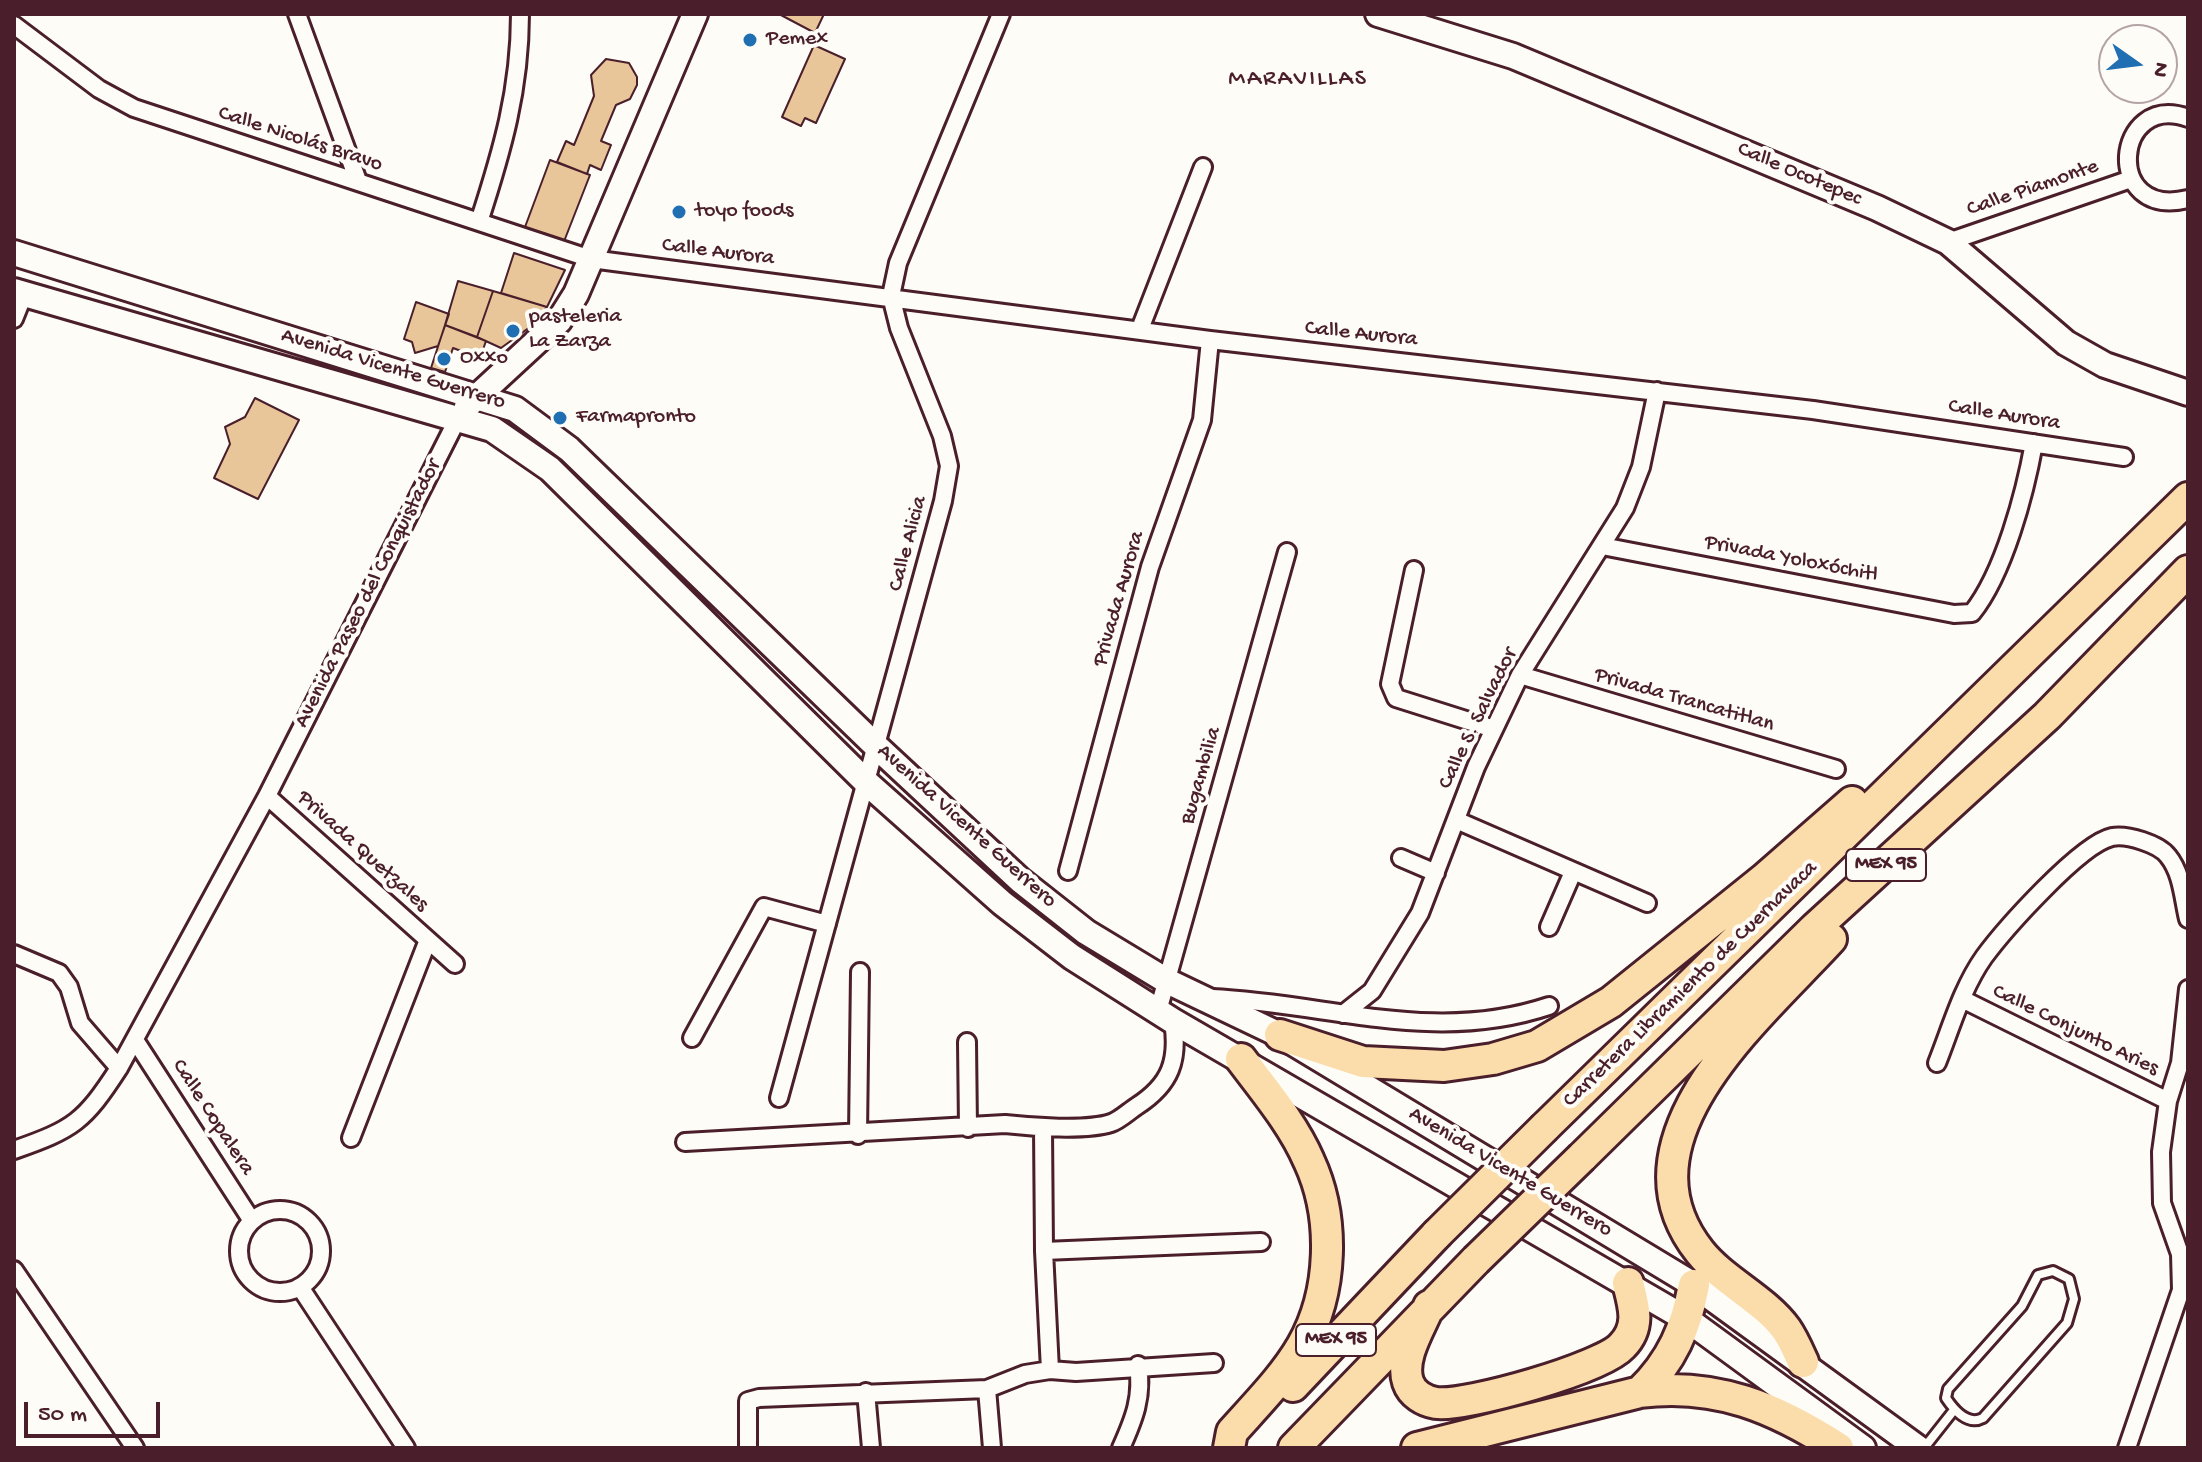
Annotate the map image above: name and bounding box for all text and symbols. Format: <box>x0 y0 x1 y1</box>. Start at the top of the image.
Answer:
north arrow <box>2098 24 2178 104</box>
place label: Pemex <box>766 27 828 53</box>
marker: Pemex <box>741 31 759 49</box>
text: N <box>2145 59 2174 79</box>
district label: MARAVILLAS <box>1228 66 1368 94</box>
street label: Calle Nicolás Bravo <box>215 101 385 179</box>
street label: Calle Ocotepec <box>1733 137 1865 213</box>
street label: Calle Piamonte <box>1964 154 2102 224</box>
place label: toyo foods <box>695 199 793 225</box>
marker: toyo foods <box>670 203 688 221</box>
street label: Calle Aurora <box>660 233 776 273</box>
place label: pasteleria La Zarza <box>529 305 621 356</box>
street label: Calle Aurora <box>1303 316 1419 354</box>
marker: pasteleria La Zarza <box>504 322 522 340</box>
street label: Avenida Vicente Guerrero <box>278 323 508 417</box>
place label: Oxxo <box>460 346 508 372</box>
marker: Oxxo <box>435 350 453 368</box>
street label: Calle Aurora <box>1946 394 2062 438</box>
place label: Farmapronto <box>576 405 696 431</box>
marker: Farmapronto <box>551 409 569 427</box>
street label: Avenida Paseo del Conquistador <box>290 455 448 733</box>
street label: Calle Alicia <box>884 494 934 594</box>
street label: Privada Aurora <box>1088 528 1152 670</box>
street label: Privada Yoloxóchitl <box>1702 530 1880 590</box>
street label: Calle S. Salvador <box>1433 644 1525 794</box>
street label: Privada Trancatitlan <box>1591 663 1777 739</box>
street label: Bugambilia <box>1176 724 1228 828</box>
street label: Avenida Vicente Guerrero <box>871 739 1061 915</box>
street label: Privada Quetzales <box>291 786 433 918</box>
road number: MEX 95 <box>1846 849 1926 881</box>
street label: Carretera Libramiento de Cuernavaca <box>1558 856 1824 1114</box>
street label: Calle Conjunto Aries <box>1987 979 2163 1083</box>
street label: Calle Copalera <box>165 1055 259 1181</box>
street label: Avenida Vicente Guerrero <box>1403 1102 1617 1244</box>
road number: MEX 95 <box>1296 1324 1376 1356</box>
scale bar <box>28 1386 164 1436</box>
text: 50 m <box>38 1401 87 1430</box>

